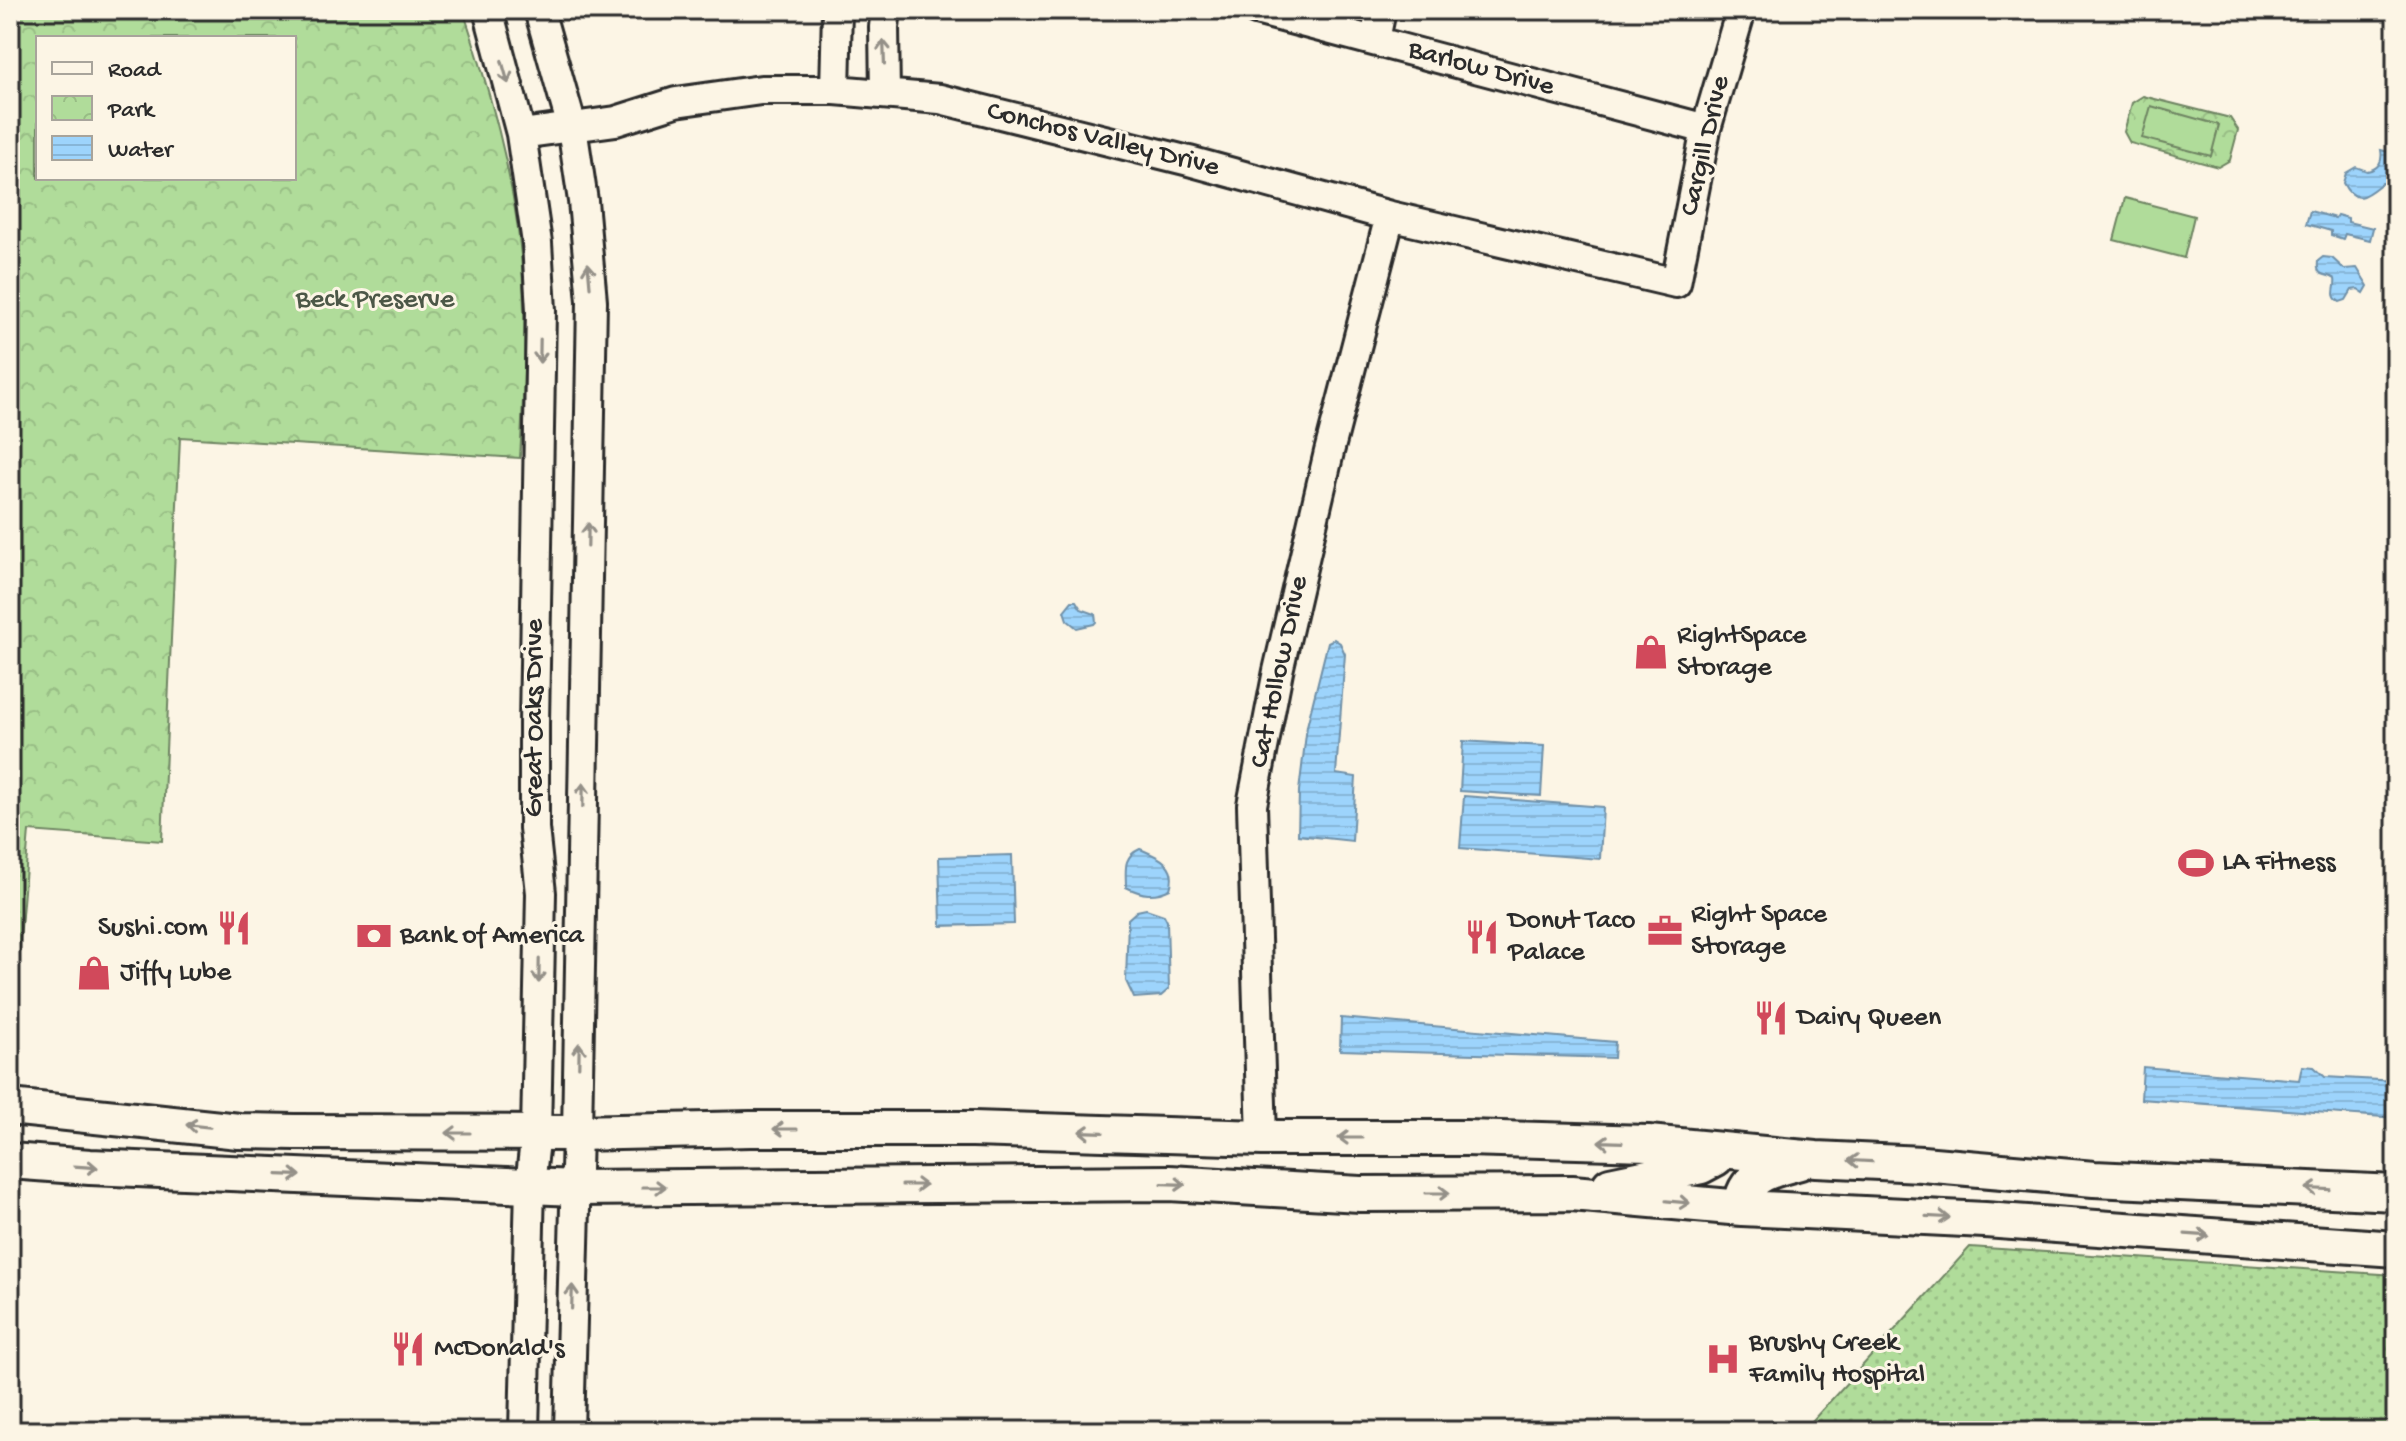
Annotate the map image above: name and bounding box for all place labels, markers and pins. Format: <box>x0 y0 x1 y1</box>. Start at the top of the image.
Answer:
place label: RightSpace Storage <box>1677 620 1807 685</box>
shop icon: RightSpace Storage <box>1632 633 1670 671</box>
sports icon: LA Fitness <box>2177 844 2215 882</box>
place label: LA Fitness <box>2222 847 2336 880</box>
place label: Right Space Storage <box>1691 899 1828 964</box>
place label: Donut Taco Palace <box>1506 905 1636 970</box>
restaurant icon: Sushi.com <box>215 909 253 947</box>
place label: Sushi.com <box>98 912 208 945</box>
office icon: Right Space Storage <box>1646 912 1684 950</box>
bank icon: Bank of America <box>355 917 393 955</box>
restaurant icon: Donut Taco Palace <box>1463 918 1501 956</box>
place label: Bank of America <box>399 920 585 953</box>
shop icon: Jiffy Lube <box>75 954 113 992</box>
place label: Jiffy Lube <box>120 957 232 990</box>
restaurant icon: Dairy Queen <box>1752 999 1790 1037</box>
place label: Dairy Queen <box>1795 1002 1942 1035</box>
place label: Brushy Creek Family Hospital <box>1748 1327 1925 1392</box>
restaurant icon: McDonald's <box>389 1330 427 1368</box>
place label: McDonald's <box>434 1333 565 1366</box>
hospital icon: Brushy Creek Family Hospital <box>1704 1340 1742 1378</box>

